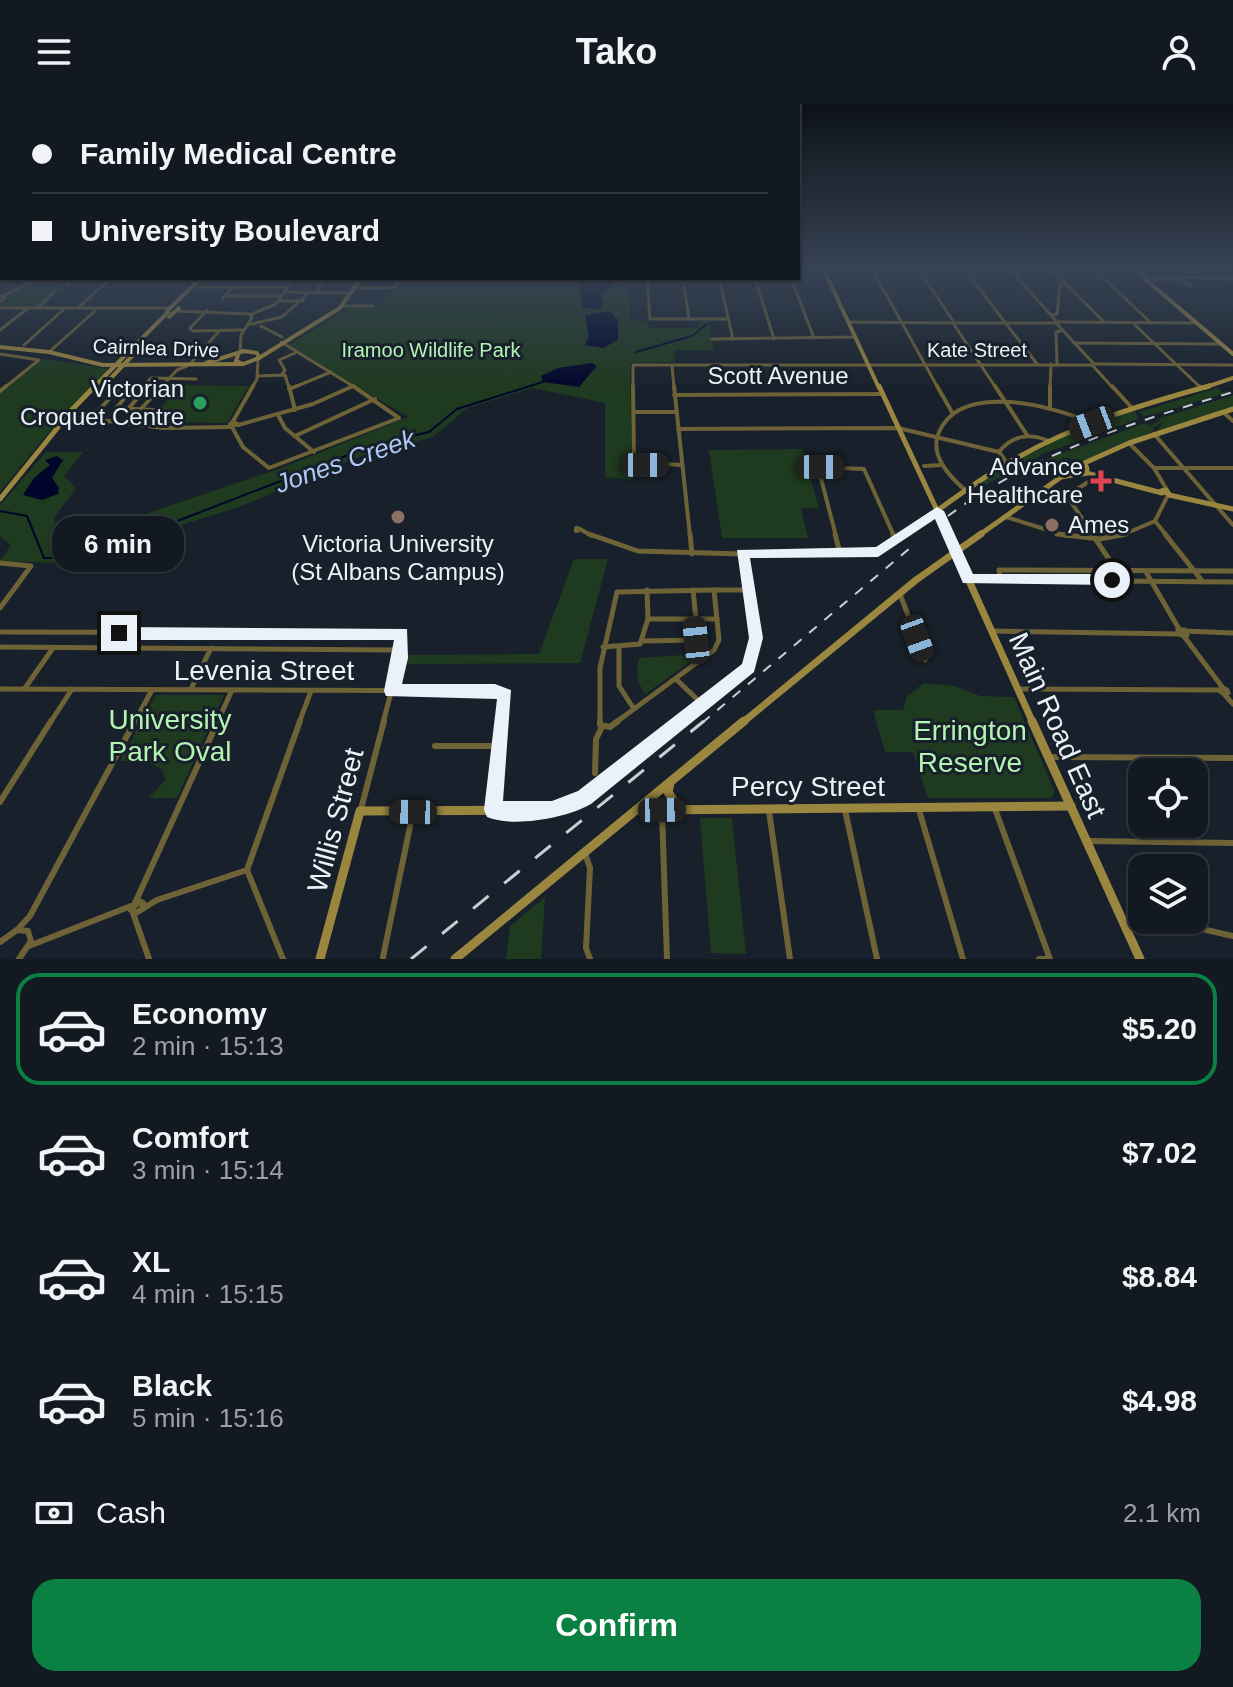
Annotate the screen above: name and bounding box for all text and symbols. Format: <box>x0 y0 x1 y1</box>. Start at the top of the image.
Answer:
icon: menu <box>32 30 76 74</box>
icon: person <box>1157 30 1201 74</box>
text: Tako <box>576 31 657 72</box>
text: Family Medical Centre <box>80 137 397 170</box>
text: University Boulevard <box>80 214 380 247</box>
street label: Cairnlea Drive <box>92 335 220 361</box>
park label: Iramoo Wildlife Park <box>342 339 521 361</box>
street label: Kate Street <box>927 339 1027 361</box>
street label: Scott Avenue <box>708 362 849 389</box>
place label: Victorian Croquet Centre <box>20 375 184 430</box>
marker: Victorian Croquet Centre <box>191 394 209 412</box>
car <box>1065 403 1119 443</box>
water label: Jones Creek <box>270 422 421 499</box>
car <box>621 453 669 477</box>
place label: Advance Healthcare <box>967 453 1083 508</box>
car <box>797 455 845 479</box>
marker: Advance Healthcare <box>1090 470 1112 492</box>
marker: Victoria University (St Albans Campus) <box>389 508 407 526</box>
place label: Ames <box>1068 511 1129 538</box>
marker: Ames <box>1043 516 1061 534</box>
callout: 6 min <box>53 517 185 573</box>
text: 6 min <box>84 529 152 559</box>
place label: Victoria University (St Albans Campus) <box>291 530 505 585</box>
route start <box>1094 562 1130 598</box>
car <box>898 611 936 665</box>
route end <box>101 615 137 651</box>
car <box>682 615 710 665</box>
street label: Main Road East <box>1003 628 1112 823</box>
street label: Levenia Street <box>174 655 354 686</box>
park label: University Park Oval <box>109 704 231 767</box>
park label: Errington Reserve <box>913 715 1027 778</box>
street label: Willis Street <box>301 745 370 896</box>
map controls <box>1128 758 1208 934</box>
button: locate <box>1128 758 1208 838</box>
street label: Percy Street <box>731 771 885 802</box>
car <box>638 798 686 822</box>
car <box>389 800 437 824</box>
button: layers <box>1128 854 1208 934</box>
icon: car <box>36 993 108 1065</box>
text: Economy <box>132 997 267 1030</box>
text: $5.20 <box>1122 1012 1197 1045</box>
text: 2 min · 15:13 <box>132 1031 284 1061</box>
icon: car <box>36 1117 108 1189</box>
text: Comfort <box>132 1121 249 1154</box>
text: $7.02 <box>1122 1136 1197 1169</box>
text: 3 min · 15:14 <box>132 1155 284 1185</box>
icon: car <box>36 1241 108 1313</box>
text: XL <box>132 1245 170 1278</box>
text: $8.84 <box>1122 1260 1197 1293</box>
text: 4 min · 15:15 <box>132 1279 284 1309</box>
icon: car <box>36 1365 108 1437</box>
text: Black <box>132 1369 212 1402</box>
text: $4.98 <box>1122 1384 1197 1417</box>
text: 5 min · 15:16 <box>132 1403 284 1433</box>
icon: cash <box>32 1491 76 1535</box>
text: Cash <box>96 1496 166 1529</box>
text: 2.1 km <box>1123 1498 1201 1528</box>
button: Confirm <box>32 1579 1201 1671</box>

